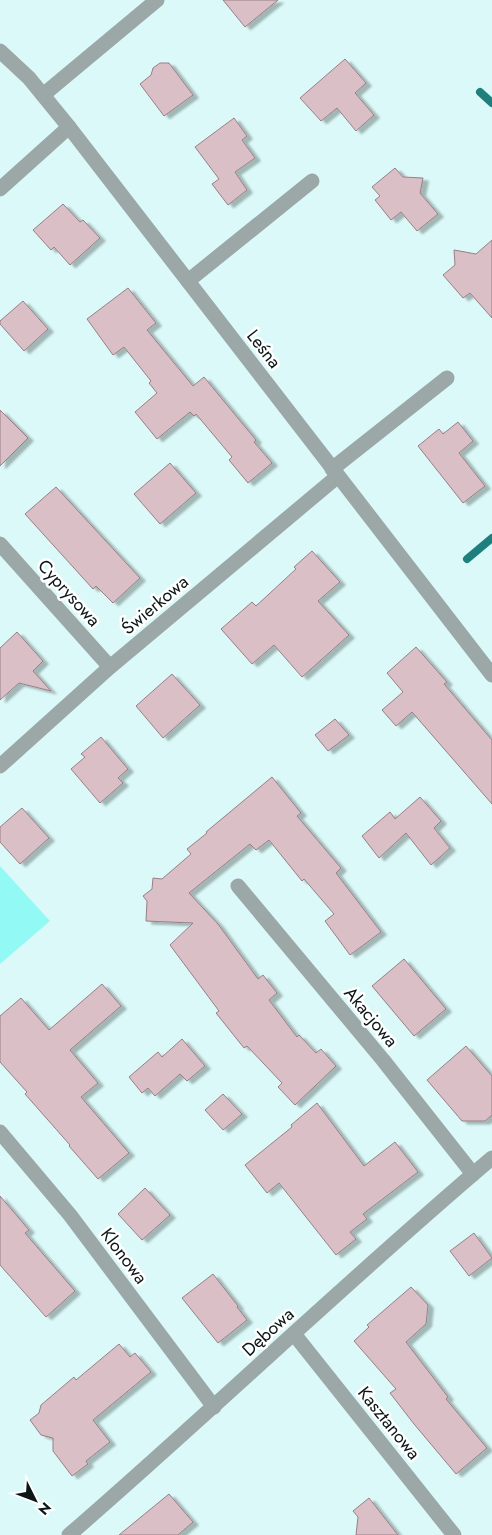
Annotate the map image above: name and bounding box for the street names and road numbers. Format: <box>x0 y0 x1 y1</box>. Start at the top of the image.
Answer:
street label: Leśna <box>241 324 287 374</box>
street label: Cyprysowa <box>32 554 106 632</box>
street label: Świerkowa <box>116 569 194 641</box>
street label: Akacjowa <box>338 981 404 1053</box>
street label: Klonowa <box>94 1223 154 1289</box>
street label: Dębowa <box>236 1302 300 1362</box>
street label: Kasztanowa <box>351 1381 427 1465</box>

